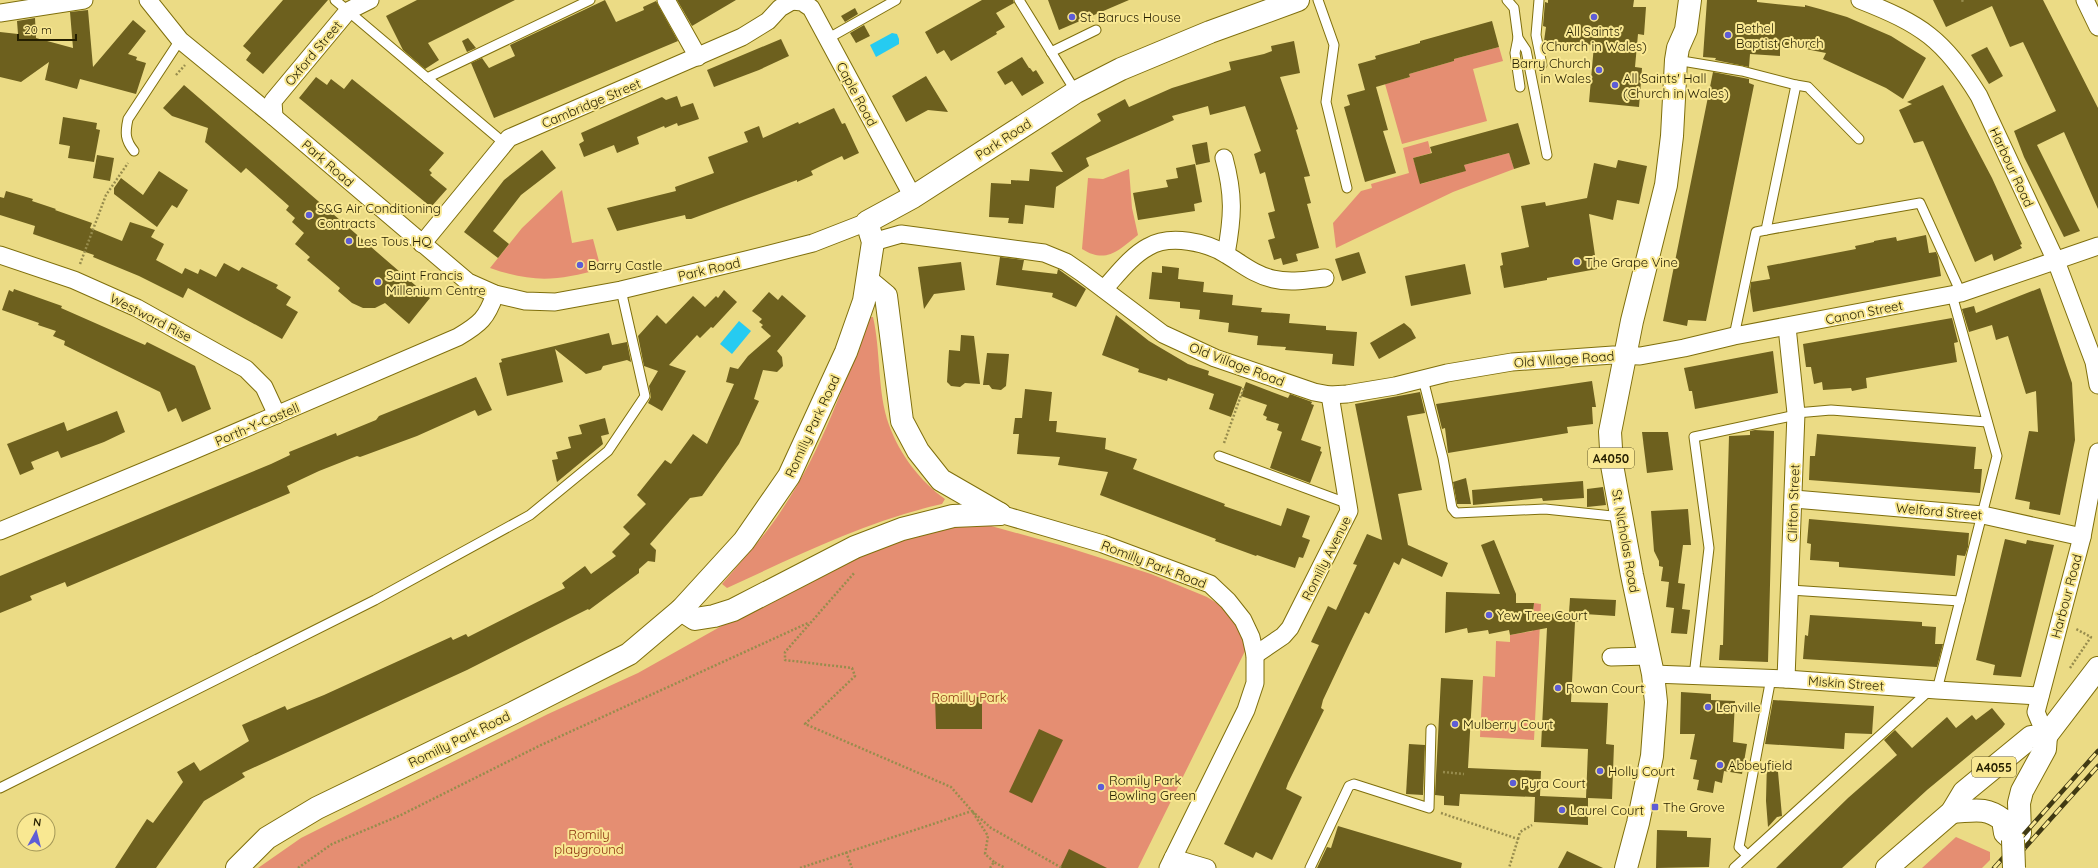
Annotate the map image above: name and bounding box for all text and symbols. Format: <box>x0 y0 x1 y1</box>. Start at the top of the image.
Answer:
place label: St. Barucs House <box>1080 9 1181 25</box>
marker: St. Barucs House <box>1067 12 1077 22</box>
marker: All Saints' (Church in Wales) <box>1589 12 1599 22</box>
scale bar <box>18 16 76 42</box>
street label: Oxford Street <box>281 17 345 89</box>
place label: Bethel Baptist Church <box>1736 20 1824 51</box>
text: 20 m <box>24 22 52 37</box>
place label: All Saints' (Church in Wales) <box>1541 23 1647 54</box>
marker: Bethel Baptist Church <box>1723 30 1733 40</box>
place label: Barry Church in Wales <box>1512 55 1591 86</box>
street label: Caple Road <box>833 59 881 129</box>
marker: Barry Church in Wales <box>1594 65 1604 75</box>
place label: All Saints' Hall (Church in Wales) <box>1623 70 1729 101</box>
street label: Cambridge Street <box>539 75 643 131</box>
marker: All Saints' Hall (Church in Wales) <box>1610 80 1620 90</box>
street label: Park Road <box>972 115 1034 163</box>
street label: Harbour Road <box>1987 125 2037 209</box>
street label: Park Road <box>299 136 357 190</box>
place label: S&G Air Conditioning Contracts <box>317 200 441 231</box>
marker: S&G Air Conditioning Contracts <box>304 210 314 220</box>
place label: Les Tous HQ <box>357 233 432 249</box>
marker: Les Tous HQ <box>344 236 354 246</box>
street label: Park Road <box>676 254 742 284</box>
place label: The Grape Vine <box>1585 254 1678 270</box>
place label: Barry Castle <box>588 257 662 273</box>
marker: The Grape Vine <box>1572 257 1582 267</box>
marker: Barry Castle <box>575 260 585 270</box>
place label: Saint Francis Millenium Centre <box>386 267 486 298</box>
marker: Saint Francis Millenium Centre <box>373 277 383 287</box>
street label: Westward Rise <box>107 290 195 344</box>
street label: Canon Street <box>1824 297 1904 327</box>
street label: Old Village Road <box>1187 339 1287 389</box>
street label: Old Village Road <box>1513 348 1615 370</box>
street label: Romilly Park Road <box>781 372 843 480</box>
street label: Porth-Y-Castell <box>213 399 301 449</box>
road number: A4050 <box>1588 448 1634 468</box>
street label: Clifton Street <box>1784 464 1802 542</box>
street label: St. Nicholas Road <box>1609 488 1643 594</box>
street label: Welford Street <box>1895 499 1983 523</box>
street label: Romilly Avenue <box>1298 513 1354 603</box>
street label: Romilly Park Road <box>1099 537 1209 591</box>
street label: Harbour Road <box>2047 552 2085 640</box>
place label: Yew Tree Court <box>1497 607 1588 623</box>
marker: Yew Tree Court <box>1484 610 1494 620</box>
street label: Miskin Street <box>1808 672 1884 694</box>
place label: Rowan Court <box>1566 680 1644 696</box>
marker: Rowan Court <box>1553 683 1563 693</box>
park label: Romilly Park <box>931 689 1007 705</box>
place label: Lenville <box>1716 699 1761 715</box>
marker: Lenville <box>1703 702 1713 712</box>
street label: Romilly Park Road <box>406 707 512 771</box>
place label: Mulberry Court <box>1463 716 1553 732</box>
marker: Mulberry Court <box>1450 719 1460 729</box>
place label: Abbeyfield <box>1728 757 1792 773</box>
road number: A4055 <box>1972 757 2016 777</box>
marker: Abbeyfield <box>1715 760 1725 770</box>
place label: Holly Court <box>1608 763 1675 779</box>
marker: Holly Court <box>1595 766 1605 776</box>
place label: Romily Park Bowling Green <box>1109 772 1196 803</box>
place label: Pyra Court <box>1521 775 1586 791</box>
marker: Pyra Court <box>1508 778 1518 788</box>
marker: Romily Park Bowling Green <box>1096 782 1106 792</box>
place label: The Grove <box>1663 799 1725 815</box>
place label: Laurel Court <box>1570 802 1644 818</box>
marker: The Grove <box>1650 802 1660 812</box>
marker: Laurel Court <box>1557 805 1567 815</box>
north arrow <box>16 812 56 852</box>
text: N <box>32 815 42 830</box>
park label: Romily playground <box>554 826 624 857</box>

